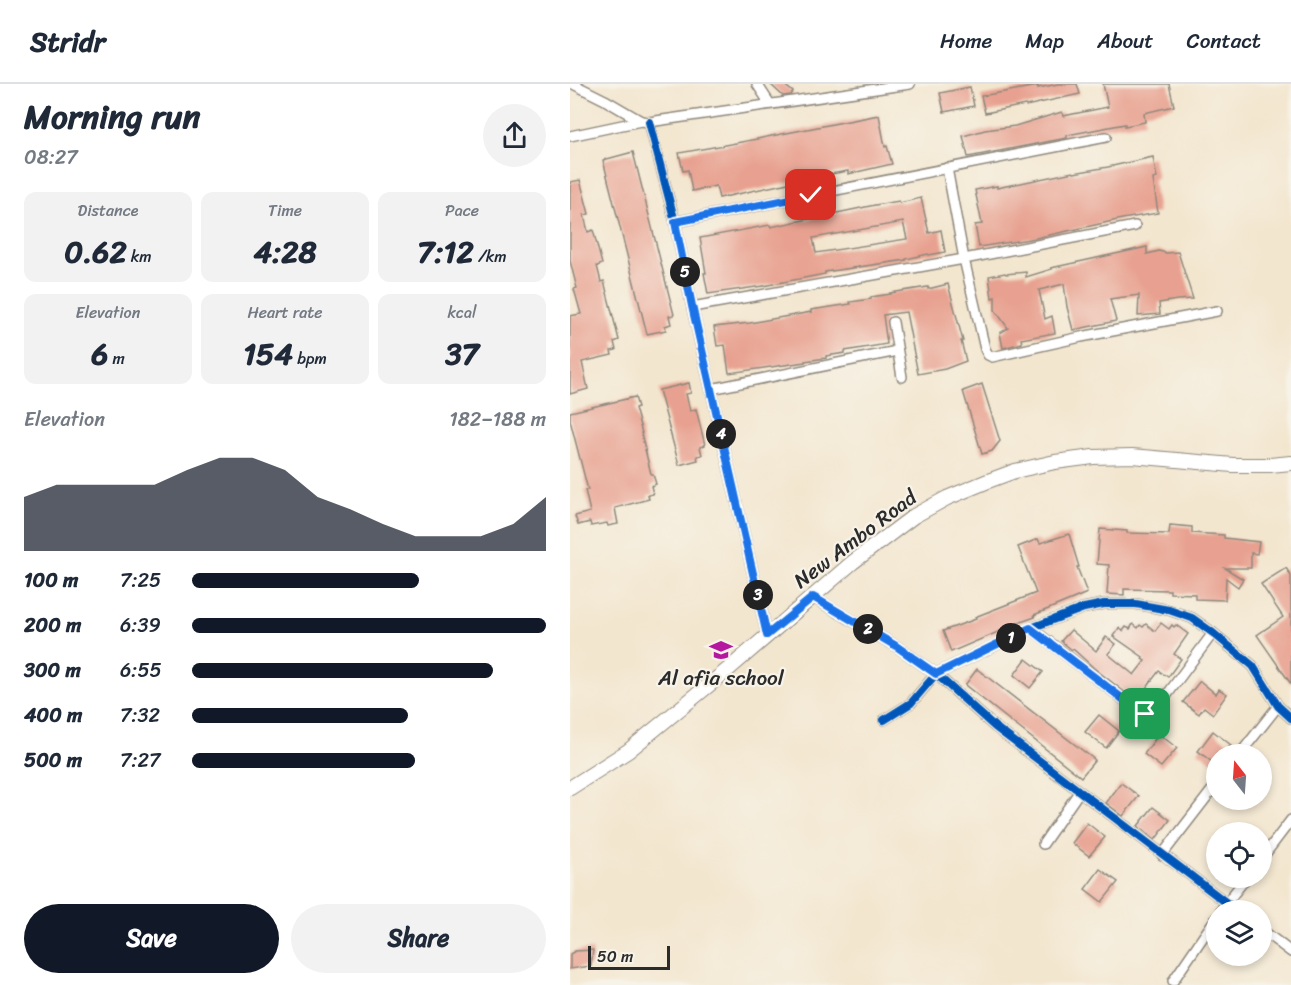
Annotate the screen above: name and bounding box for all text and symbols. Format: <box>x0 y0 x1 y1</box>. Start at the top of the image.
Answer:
text: Stridr <box>30 17 105 66</box>
text: Home <box>940 22 992 60</box>
text: Map <box>1025 22 1064 60</box>
text: About <box>1097 22 1154 60</box>
text: Contact <box>1187 22 1261 60</box>
text: Morning run <box>24 88 200 146</box>
button: share <box>483 104 546 167</box>
text: 08:27 <box>24 140 78 175</box>
pin <box>785 169 836 220</box>
icon: check <box>794 178 827 211</box>
text: Distance <box>78 196 138 225</box>
text: Time <box>268 196 302 225</box>
text: Pace <box>445 196 479 225</box>
text: 0.62 <box>64 225 127 279</box>
text: 4:28 <box>253 225 317 279</box>
text: 7:12 <box>417 225 474 279</box>
text: km <box>127 242 152 271</box>
text: /km <box>474 242 507 271</box>
pin: 5 <box>670 257 700 287</box>
text: 5 <box>680 257 690 286</box>
text: Elevation <box>76 298 140 327</box>
text: Heart rate <box>247 298 323 327</box>
text: kcal <box>447 298 477 327</box>
text: 6 <box>91 327 108 381</box>
text: 154 <box>243 327 293 381</box>
text: 37 <box>445 327 479 381</box>
text: m <box>108 344 125 373</box>
text: bpm <box>293 344 327 373</box>
text: Elevation <box>24 402 105 437</box>
text: 182–188 m <box>449 402 546 437</box>
pin: 4 <box>706 419 736 449</box>
text: 4 <box>716 419 726 448</box>
street label: New Ambo Road <box>785 478 927 599</box>
text: 100 m <box>24 563 78 598</box>
text: 7:25 <box>120 563 161 598</box>
pin: 3 <box>743 580 773 610</box>
text: 3 <box>754 580 762 609</box>
text: 200 m <box>24 608 81 643</box>
text: 6:39 <box>120 608 161 643</box>
pin: 2 <box>853 614 883 644</box>
text: 2 <box>863 614 873 643</box>
pin: 1 <box>996 623 1026 653</box>
text: 1 <box>1008 623 1014 652</box>
school or university icon: Al afia school <box>708 637 734 663</box>
text: 300 m <box>24 653 81 688</box>
text: 6:55 <box>120 653 162 688</box>
place label: Al afia school <box>657 659 785 697</box>
pin <box>1119 688 1170 739</box>
icon: arrive <box>1128 697 1161 730</box>
text: 400 m <box>24 698 82 733</box>
text: 7:32 <box>120 698 160 733</box>
text: 500 m <box>24 743 82 778</box>
text: 7:27 <box>120 743 160 778</box>
north arrow <box>1206 744 1272 810</box>
map controls <box>1206 744 1272 966</box>
button: locate <box>1206 822 1272 888</box>
button: layers <box>1206 900 1272 966</box>
button: Save <box>24 904 279 973</box>
button: Share <box>291 904 546 973</box>
text: 50 m <box>597 942 633 971</box>
scale bar <box>588 943 670 970</box>

